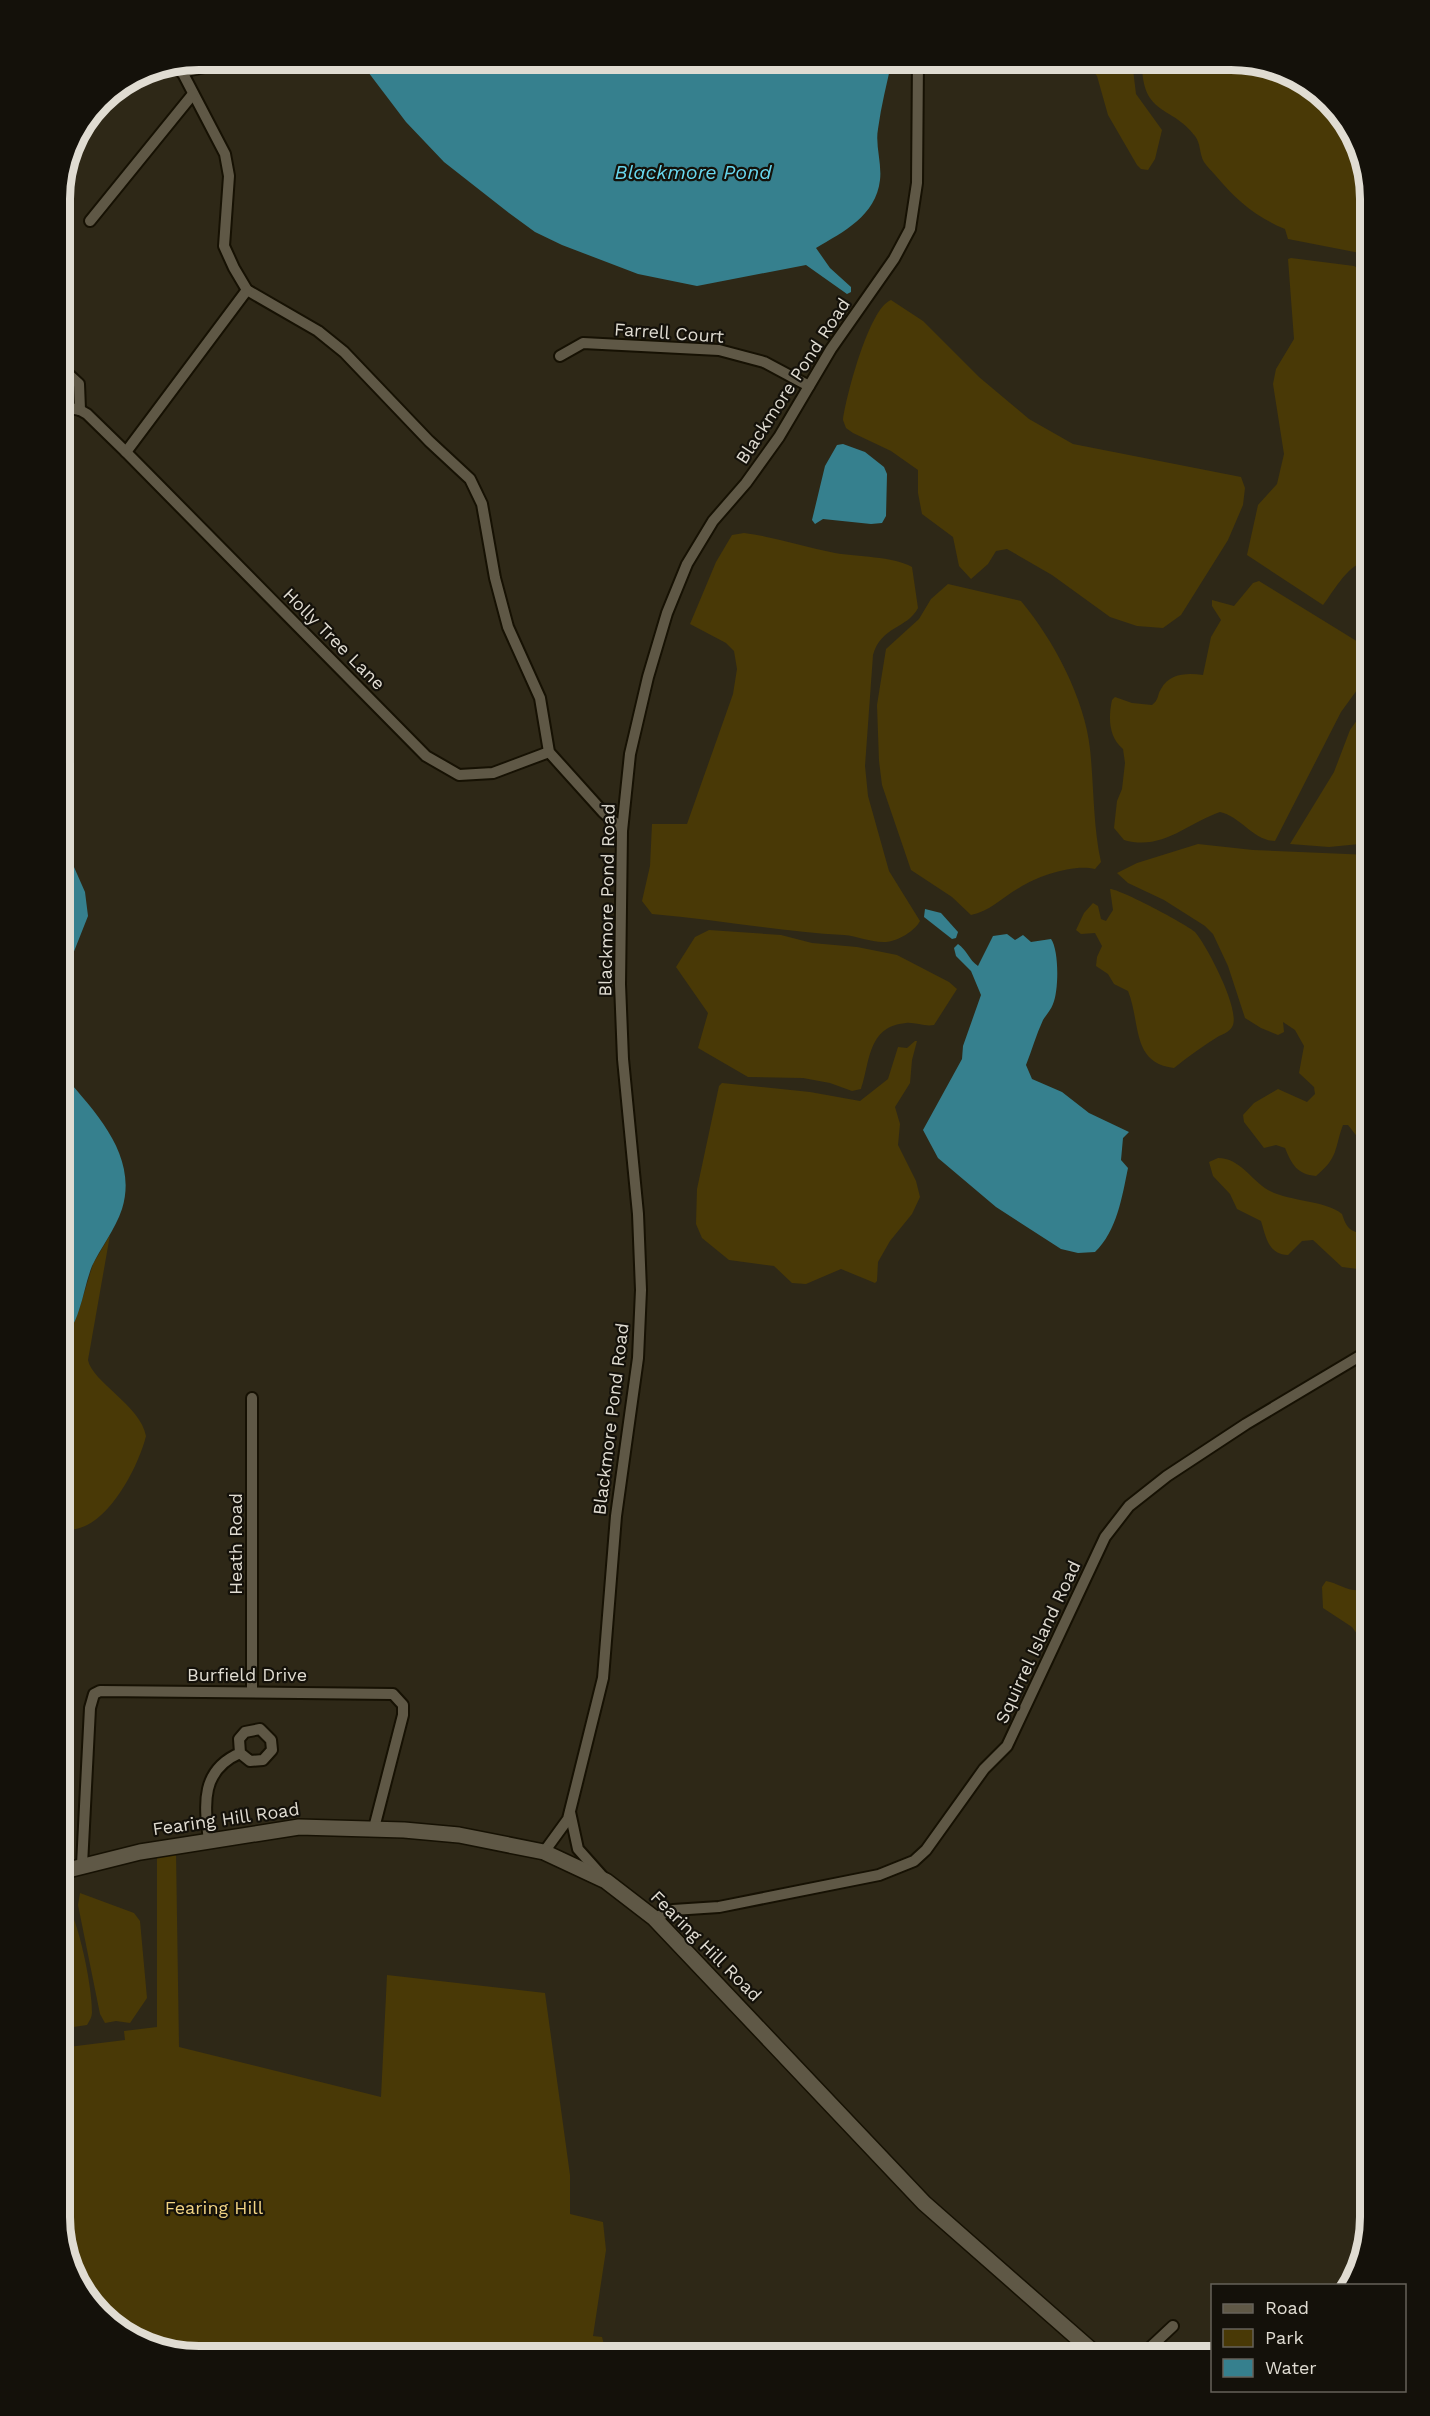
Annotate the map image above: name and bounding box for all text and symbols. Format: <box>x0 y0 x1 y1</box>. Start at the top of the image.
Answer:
water label: Blackmore Pond <box>615 160 772 184</box>
street label: Blackmore Pond Road <box>731 294 854 468</box>
street label: Farrell Court <box>613 318 725 347</box>
street label: Holly Tree Lane <box>279 583 390 694</box>
street label: Blackmore Pond Road <box>594 803 619 997</box>
street label: Blackmore Pond Road <box>588 1322 633 1516</box>
street label: Heath Road <box>225 1493 246 1595</box>
street label: Squirrel Island Road <box>991 1557 1085 1727</box>
street label: Burfield Drive <box>187 1664 307 1685</box>
street label: Fearing Hill Road <box>151 1798 301 1839</box>
street label: Fearing Hill Road <box>647 1886 766 2005</box>
park label: Fearing Hill <box>165 2197 264 2218</box>
legend <box>1211 2284 1406 2392</box>
text: Road <box>1265 2297 1309 2318</box>
text: Park <box>1265 2327 1304 2348</box>
text: Water <box>1265 2357 1317 2378</box>

